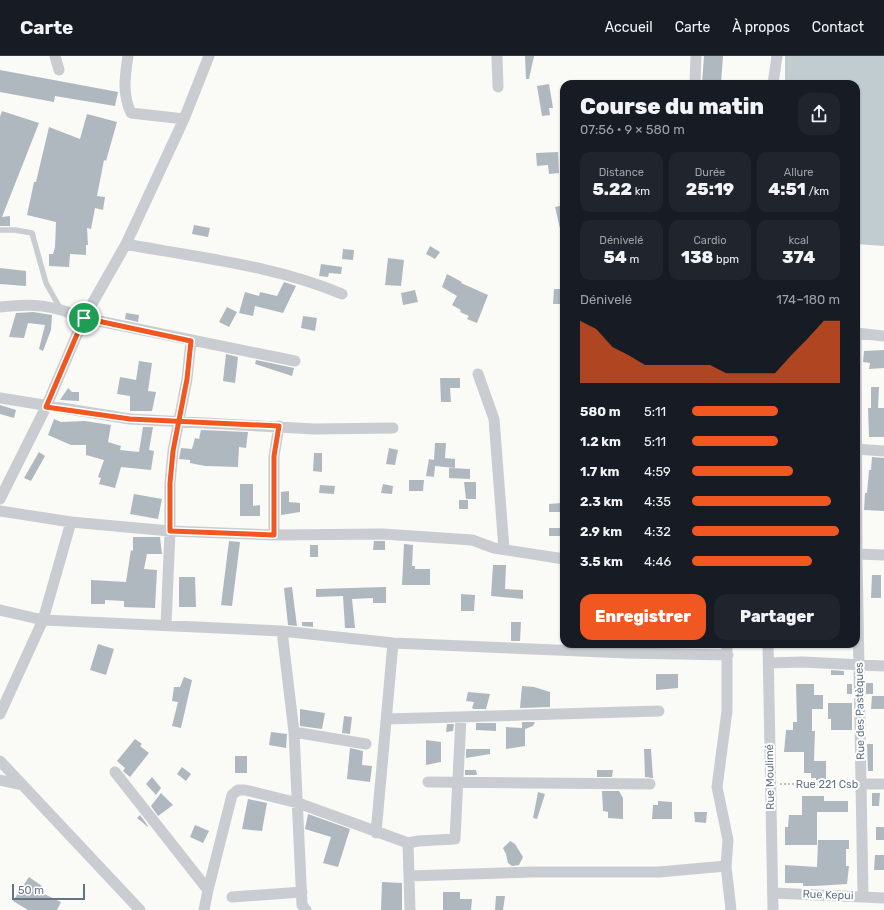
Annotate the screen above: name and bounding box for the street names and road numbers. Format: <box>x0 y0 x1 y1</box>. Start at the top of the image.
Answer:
street label: Rue des Pastèques <box>853 662 867 760</box>
street label: Rue Moulimé <box>763 744 777 810</box>
street label: Rue 221 Csb <box>796 778 858 791</box>
street label: Rue Kepui <box>802 888 854 902</box>

